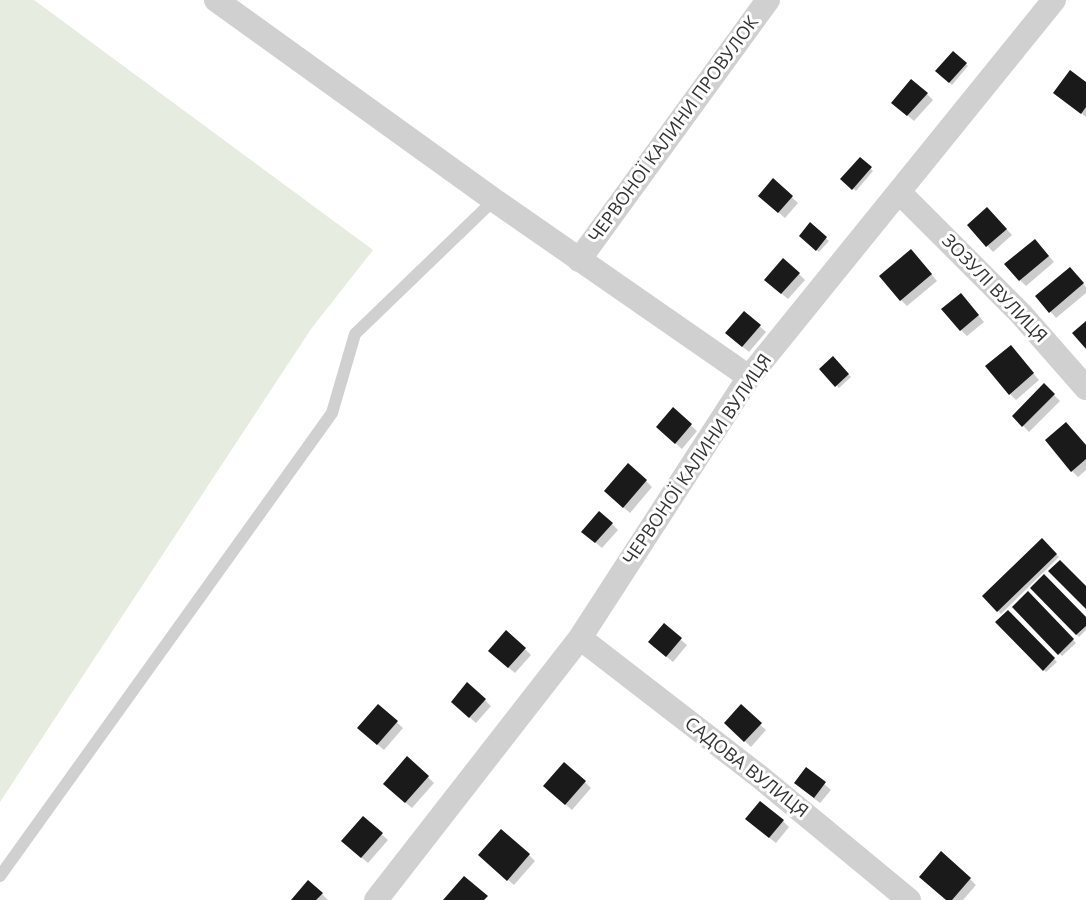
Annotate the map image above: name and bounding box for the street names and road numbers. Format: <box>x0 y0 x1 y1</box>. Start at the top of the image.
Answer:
street label: ЧЕРВОНОЇ КАЛИНИ ПРОВУЛОК <box>585 13 763 247</box>
street label: ЗОЗУЛІ ВУЛИЦЯ <box>937 230 1051 348</box>
street label: ЧЕРВОНОЇ КАЛИНИ ВУЛИЦЯ <box>619 350 777 570</box>
street label: САДОВА ВУЛИЦЯ <box>680 713 812 823</box>

